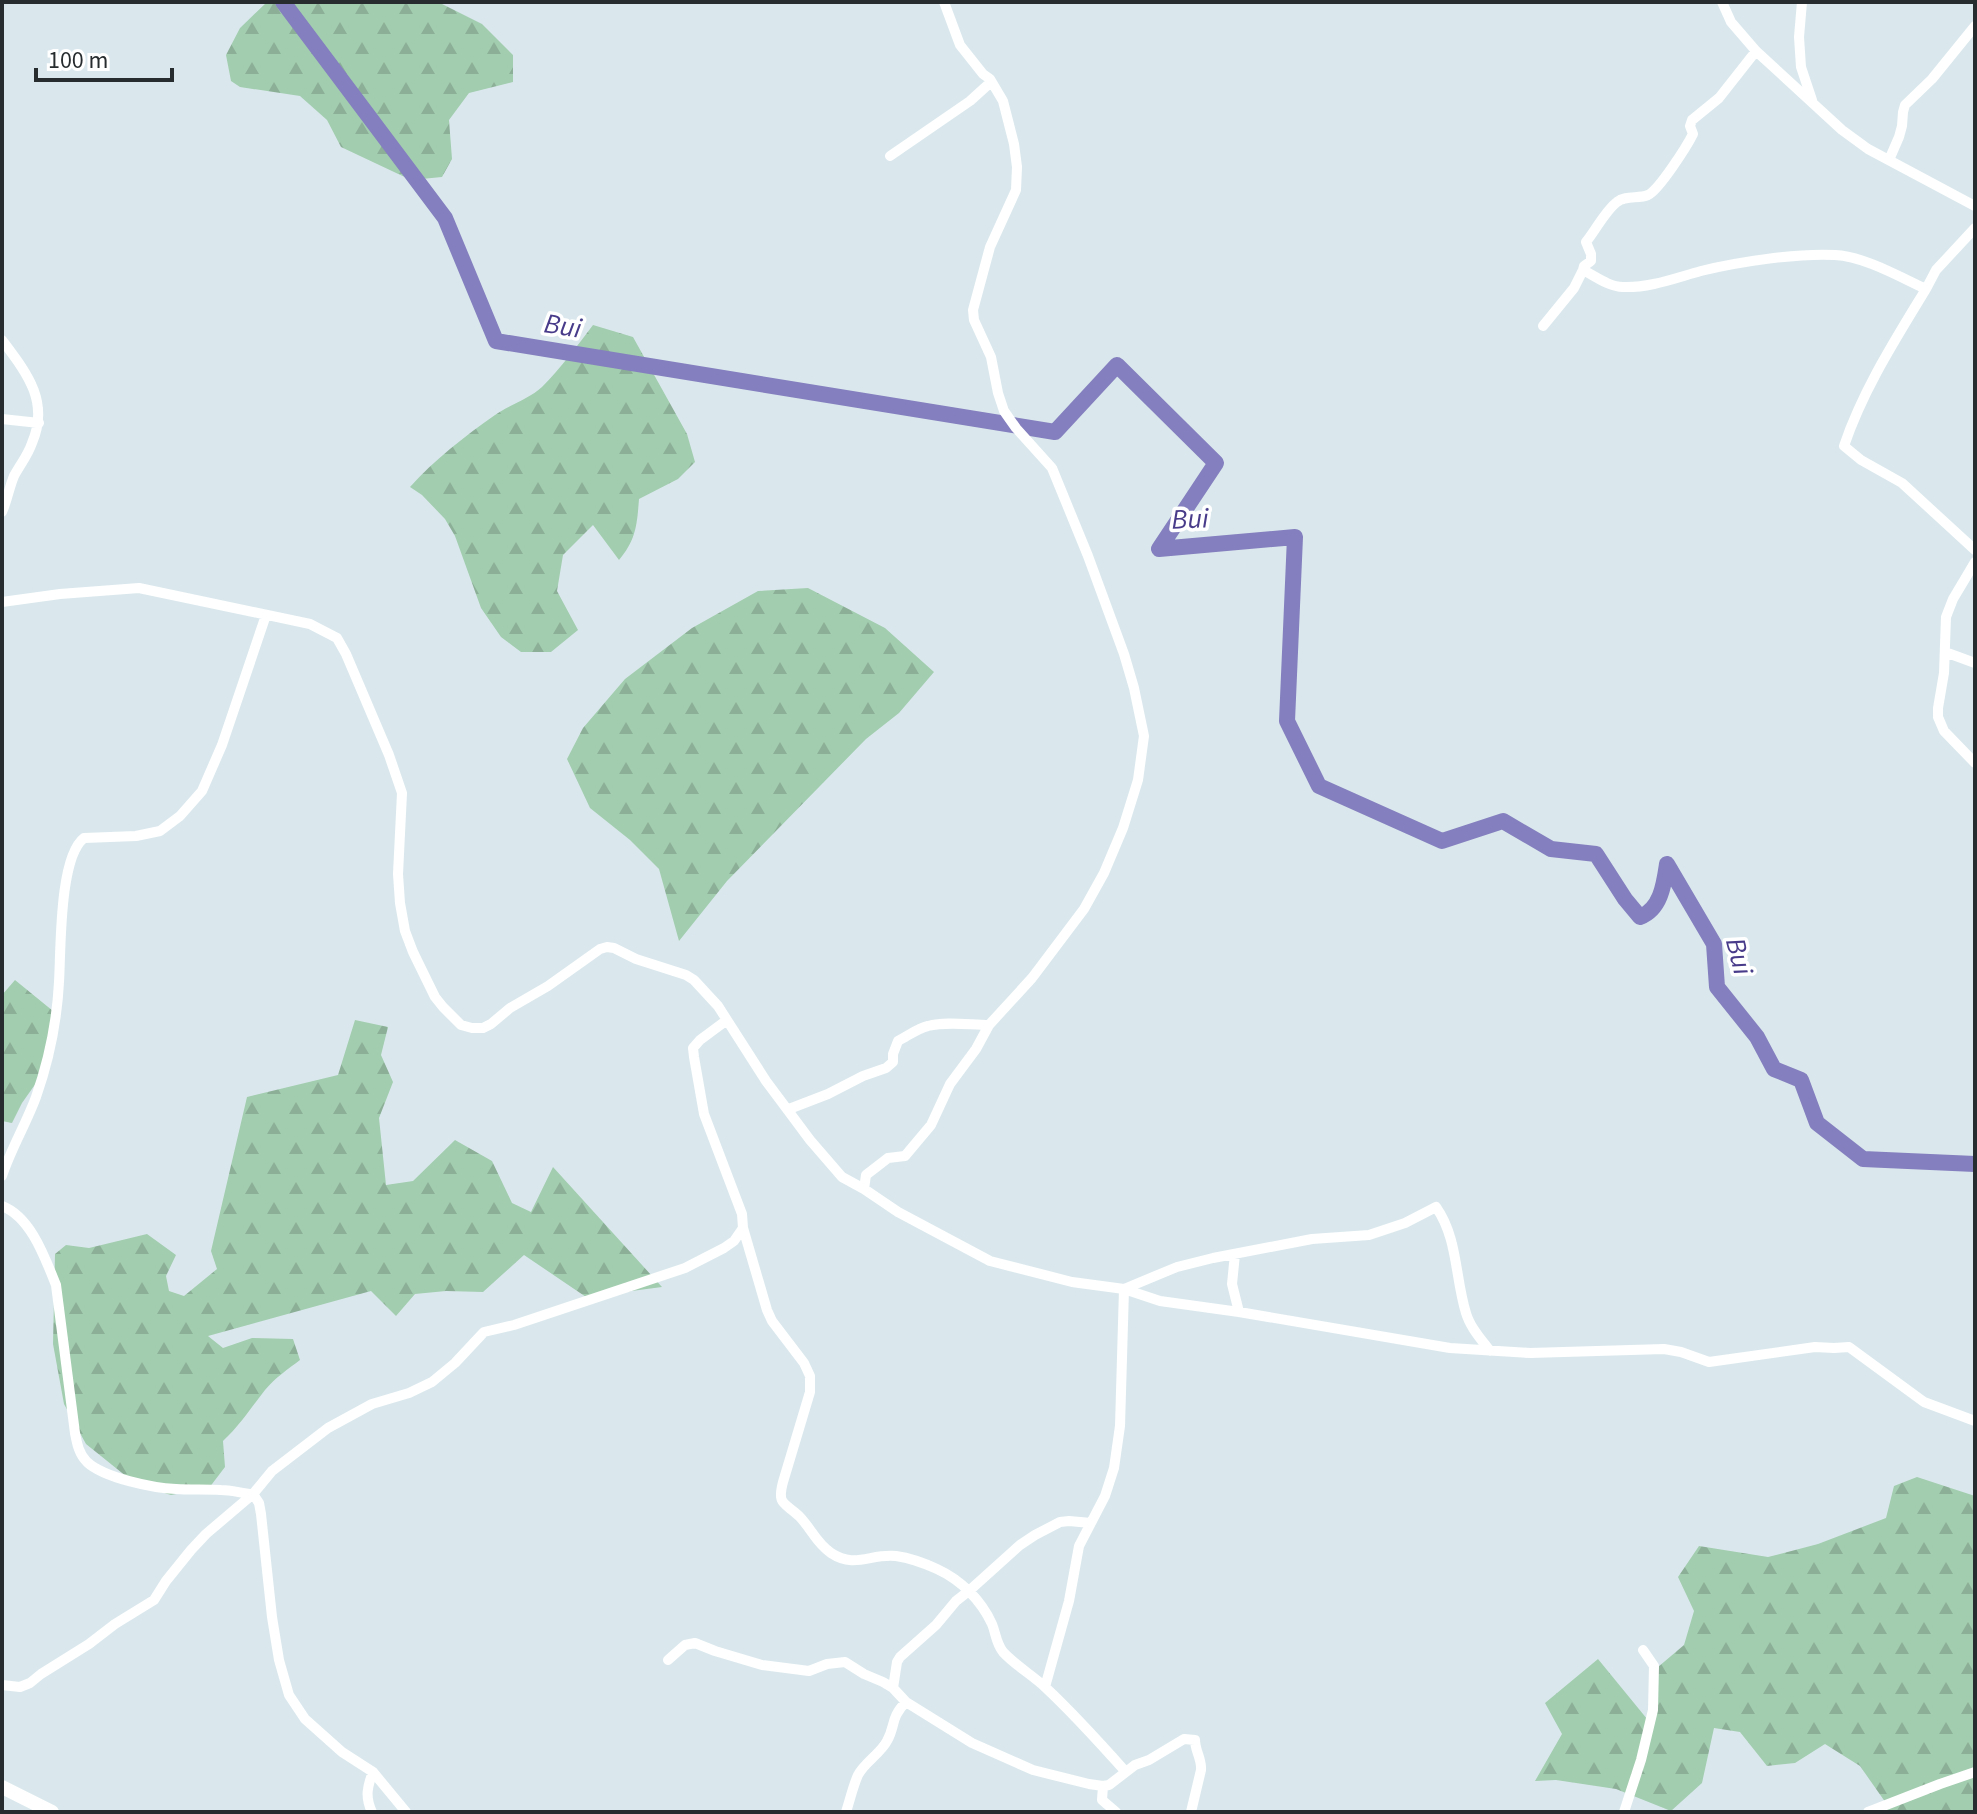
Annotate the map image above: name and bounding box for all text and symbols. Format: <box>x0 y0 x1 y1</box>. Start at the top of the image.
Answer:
scale bar <box>36 32 172 82</box>
text: 100 m <box>48 43 108 78</box>
water label: Bui <box>541 303 585 349</box>
water label: Bui <box>1171 498 1210 540</box>
water label: Bui <box>1715 933 1763 979</box>

